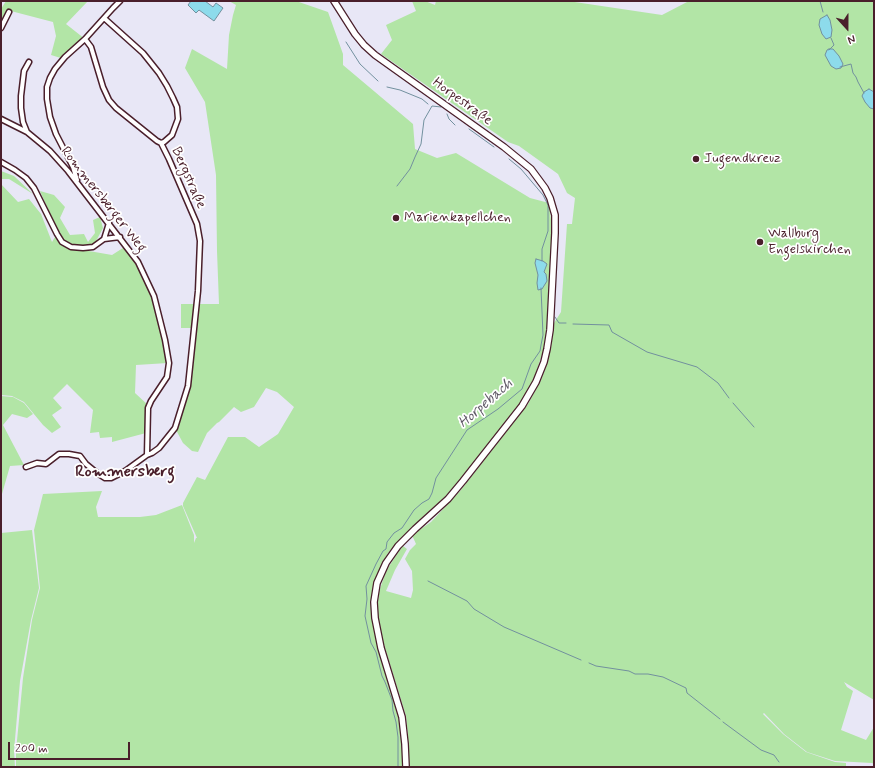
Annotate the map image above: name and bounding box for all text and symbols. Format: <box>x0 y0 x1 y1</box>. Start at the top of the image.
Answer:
north arrow <box>827 8 867 48</box>
text: N <box>845 31 857 47</box>
street label: Horpestraße <box>429 75 495 129</box>
street label: Rommersberger Weg <box>56 144 150 256</box>
street label: Bergstraße <box>167 145 209 211</box>
place label: Jugendkreuz <box>704 151 781 167</box>
marker: Jugendkreuz <box>691 154 701 164</box>
place label: Marienkapellchen <box>404 210 511 226</box>
marker: Marienkapellchen <box>391 213 401 223</box>
place label: Wallburg Engelskirchen <box>768 226 851 258</box>
marker: Wallburg Engelskirchen <box>755 237 765 247</box>
water label: Horpebach <box>455 375 517 433</box>
district label: Rommersberg <box>75 463 175 483</box>
scale bar <box>10 734 132 760</box>
text: 200 m <box>15 741 48 757</box>

